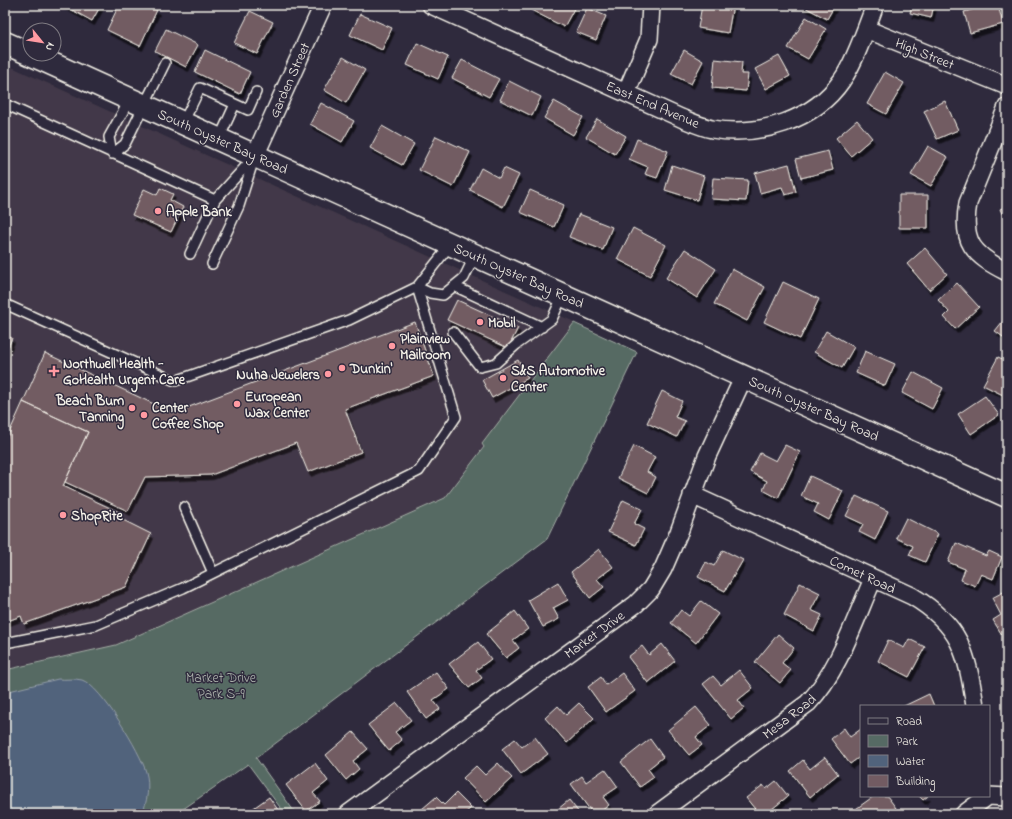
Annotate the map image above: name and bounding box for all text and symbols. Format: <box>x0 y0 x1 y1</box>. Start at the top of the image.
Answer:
north arrow <box>22 22 62 62</box>
street label: High Street <box>891 33 957 77</box>
text: N <box>41 39 59 54</box>
street label: Garden Street <box>264 39 316 122</box>
street label: East End Avenue <box>602 76 703 135</box>
street label: South Oyster Bay Road <box>153 104 291 182</box>
place label: Apple Bank <box>166 202 232 223</box>
marker: Apple Bank <box>153 206 163 216</box>
street label: South Oyster Bay Road <box>449 238 587 316</box>
place label: Mobil <box>488 313 516 334</box>
marker: Mobil <box>475 317 485 327</box>
place label: Plainview Mailroom <box>400 329 451 366</box>
marker: Plainview Mailroom <box>387 341 397 351</box>
place label: Northwell Health - GoHealth Urgent Care <box>63 354 186 393</box>
place label: Dunkin' <box>349 359 393 380</box>
place label: S&S Automotive Center <box>511 361 606 398</box>
marker: Dunkin' <box>337 363 347 373</box>
marker: Northwell Health - GoHealth Urgent Care <box>48 365 60 377</box>
place label: Nuha Jewelers <box>236 365 320 386</box>
marker: Nuha Jewelers <box>323 369 333 379</box>
street label: South Oyster Bay Road <box>744 371 882 449</box>
marker: S&S Automotive Center <box>498 373 508 383</box>
place label: European Wax Center <box>245 387 310 424</box>
place label: Beach Bum Tanning <box>55 391 125 430</box>
place label: Center Coffee Shop <box>152 398 224 435</box>
marker: European Wax Center <box>232 399 242 409</box>
marker: Beach Bum Tanning <box>127 403 137 413</box>
marker: Center Coffee Shop <box>139 410 149 420</box>
place label: ShopRite <box>71 506 123 527</box>
marker: ShopRite <box>58 510 68 520</box>
street label: Comet Road <box>826 551 899 600</box>
street label: Market Drive <box>560 606 630 664</box>
park label: Market Drive Park S-9 <box>186 668 257 705</box>
street label: Mesa Road <box>758 689 821 745</box>
legend <box>860 705 990 797</box>
text: Road <box>896 713 922 731</box>
text: Park <box>896 733 918 751</box>
text: Water <box>896 753 925 771</box>
text: Building <box>895 773 935 792</box>

